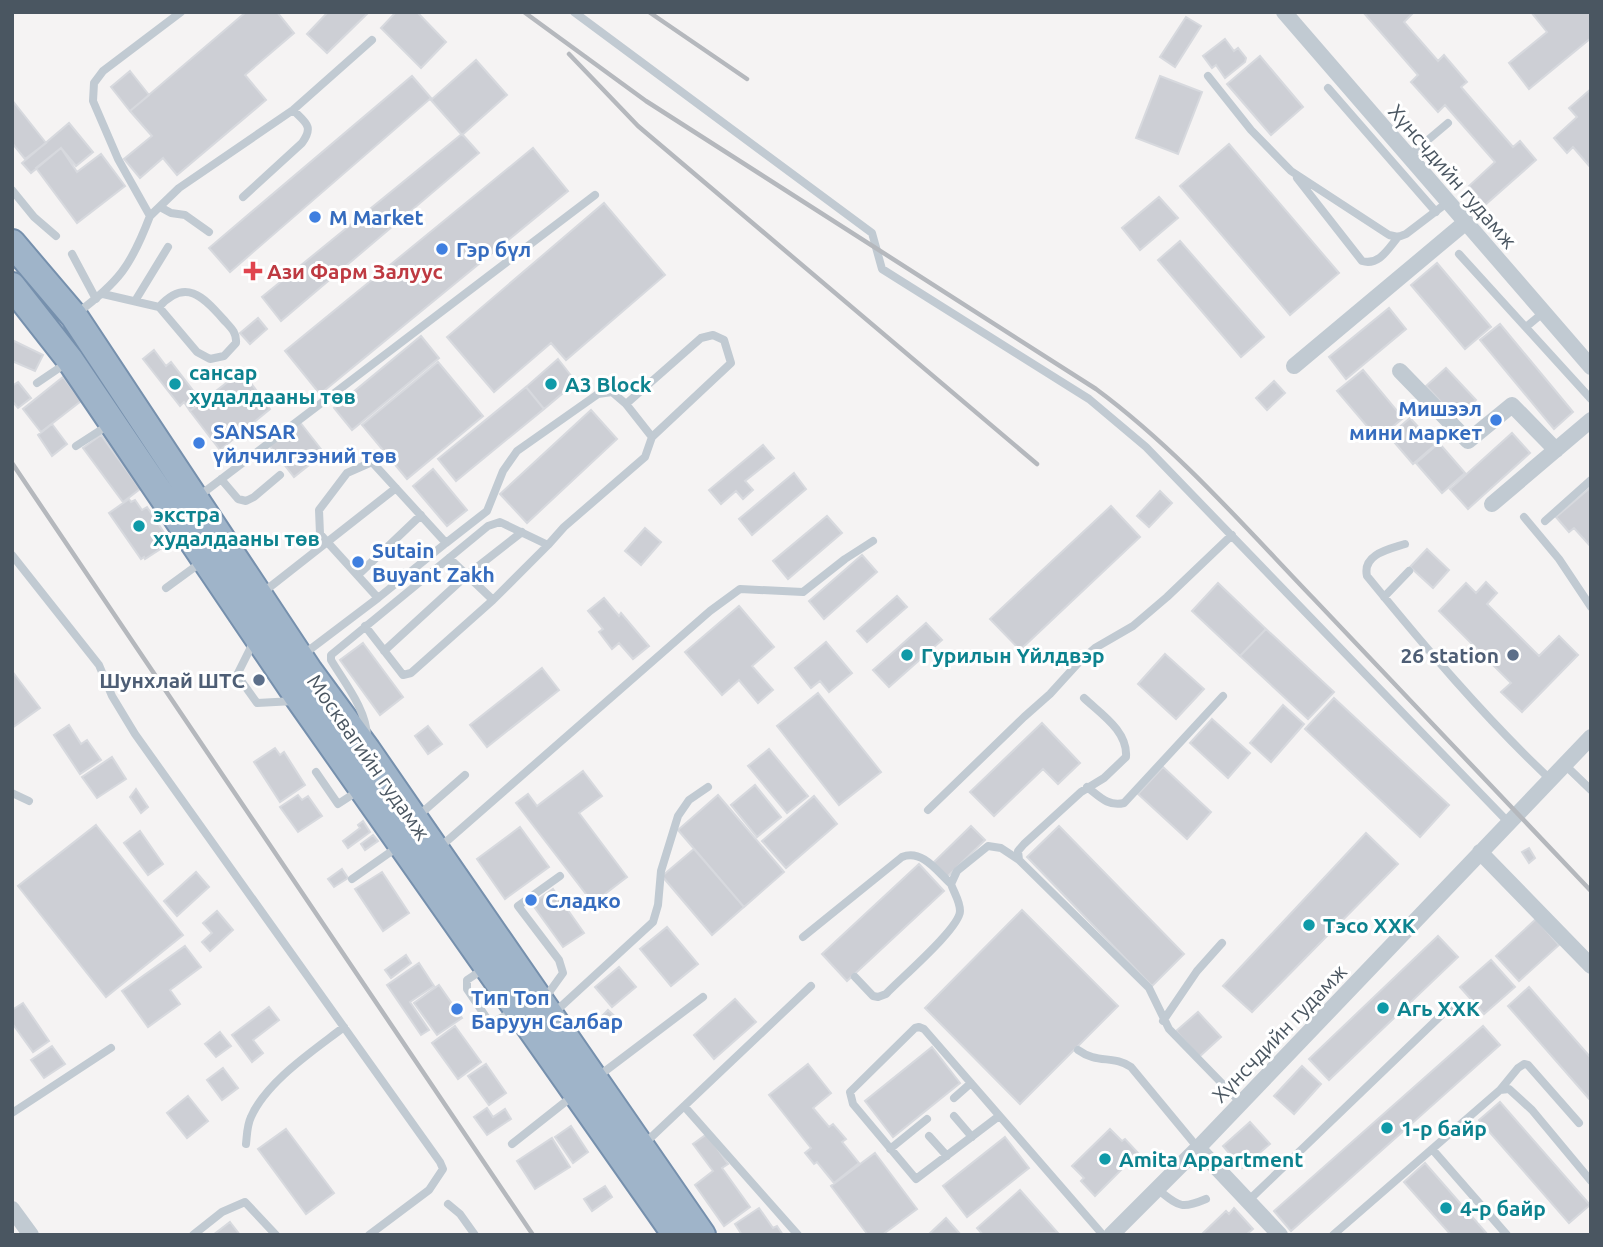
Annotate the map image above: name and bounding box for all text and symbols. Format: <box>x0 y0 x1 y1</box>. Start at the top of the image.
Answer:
street label: Хүнсчдийн гудамж <box>1384 99 1522 253</box>
place label: М Market <box>329 205 424 229</box>
marker: М Market <box>307 209 323 225</box>
place label: Гэр бүл <box>456 237 531 261</box>
marker: Гэр бүл <box>434 241 450 257</box>
place label: Ази Фарм Залуус <box>267 259 443 283</box>
marker: Ази Фарм Залуус <box>245 263 261 279</box>
place label: сансар худалдааны төв <box>189 360 356 408</box>
place label: A3 Block <box>565 372 652 396</box>
marker: сансар худалдааны төв <box>167 376 183 392</box>
marker: A3 Block <box>543 376 559 392</box>
place label: Мишээл мини маркет <box>1349 396 1482 444</box>
marker: Мишээл мини маркет <box>1488 412 1504 428</box>
place label: SANSAR үйлчилгээний төв <box>213 419 397 467</box>
marker: SANSAR үйлчилгээний төв <box>191 435 207 451</box>
place label: экстра худалдааны төв <box>153 502 320 550</box>
marker: экстра худалдааны төв <box>131 518 147 534</box>
place label: Sutain Buyant Zakh <box>372 538 495 586</box>
marker: Sutain Buyant Zakh <box>350 554 366 570</box>
place label: Гурилын Үйлдвэр <box>921 643 1105 667</box>
place label: 26 station <box>1400 643 1499 667</box>
marker: Гурилын Үйлдвэр <box>899 647 915 663</box>
marker: 26 station <box>1505 647 1521 663</box>
place label: Шунхлай ШТС <box>99 668 245 692</box>
street label: Москвагийн гудамж <box>303 670 435 845</box>
marker: Шунхлай ШТС <box>251 672 267 688</box>
place label: Сладко <box>545 888 621 912</box>
marker: Сладко <box>523 892 539 908</box>
place label: Тэсо ХХК <box>1323 913 1416 937</box>
marker: Тэсо ХХК <box>1301 917 1317 933</box>
street label: Хүнсчдийн гудамж <box>1207 959 1351 1107</box>
place label: Тип Топ Баруун Салбар <box>471 985 623 1033</box>
place label: Агь ХХК <box>1397 996 1480 1020</box>
marker: Агь ХХК <box>1375 1000 1391 1016</box>
marker: Тип Топ Баруун Салбар <box>449 1001 465 1017</box>
place label: 1-р байр <box>1401 1116 1487 1140</box>
marker: 1-р байр <box>1379 1120 1395 1136</box>
place label: Amita Appartment <box>1119 1147 1303 1171</box>
marker: Amita Appartment <box>1097 1151 1113 1167</box>
place label: 4-р байр <box>1460 1196 1546 1220</box>
marker: 4-р байр <box>1438 1200 1454 1216</box>

